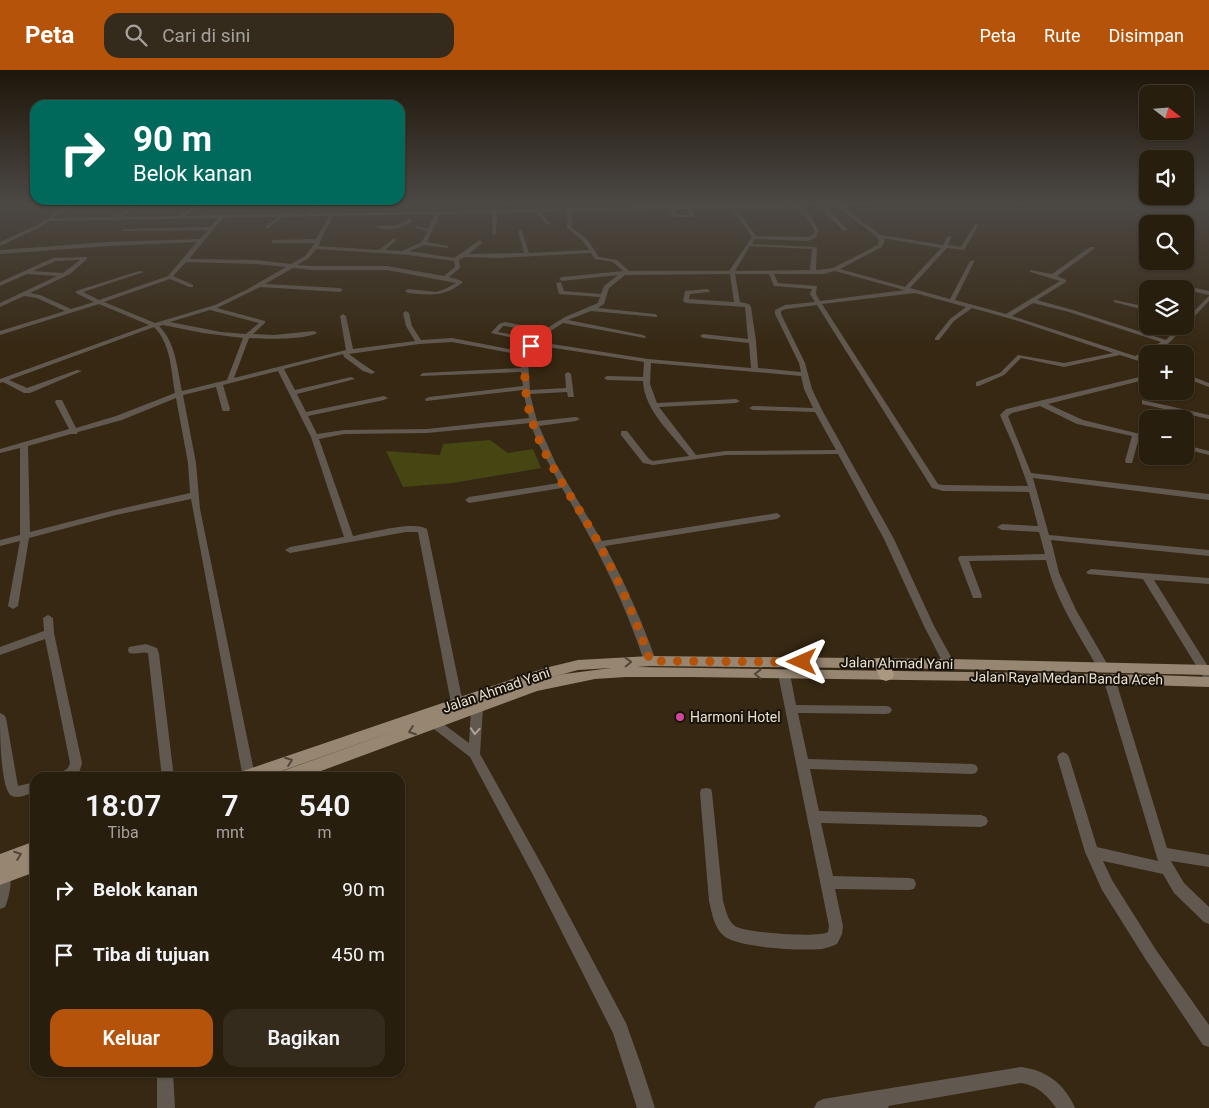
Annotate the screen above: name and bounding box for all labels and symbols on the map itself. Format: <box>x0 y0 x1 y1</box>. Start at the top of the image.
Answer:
north arrow <box>1139 85 1194 140</box>
pin <box>510 325 552 367</box>
position arrow <box>775 635 827 687</box>
street label: Jalan Ahmad Yani <box>841 654 953 672</box>
one-way arrow <box>625 656 633 667</box>
street label: Jalan Ahmad Yani <box>440 664 552 716</box>
street label: Jalan Raya Medan Banda Aceh <box>971 668 1163 688</box>
one-way arrow <box>754 669 762 679</box>
place label: Harmoni Hotel <box>690 709 781 725</box>
marker: Harmoni Hotel <box>674 711 686 723</box>
one-way arrow <box>409 725 417 735</box>
one-way arrow <box>470 727 481 735</box>
one-way arrow <box>285 757 293 767</box>
one-way arrow <box>13 851 21 861</box>

